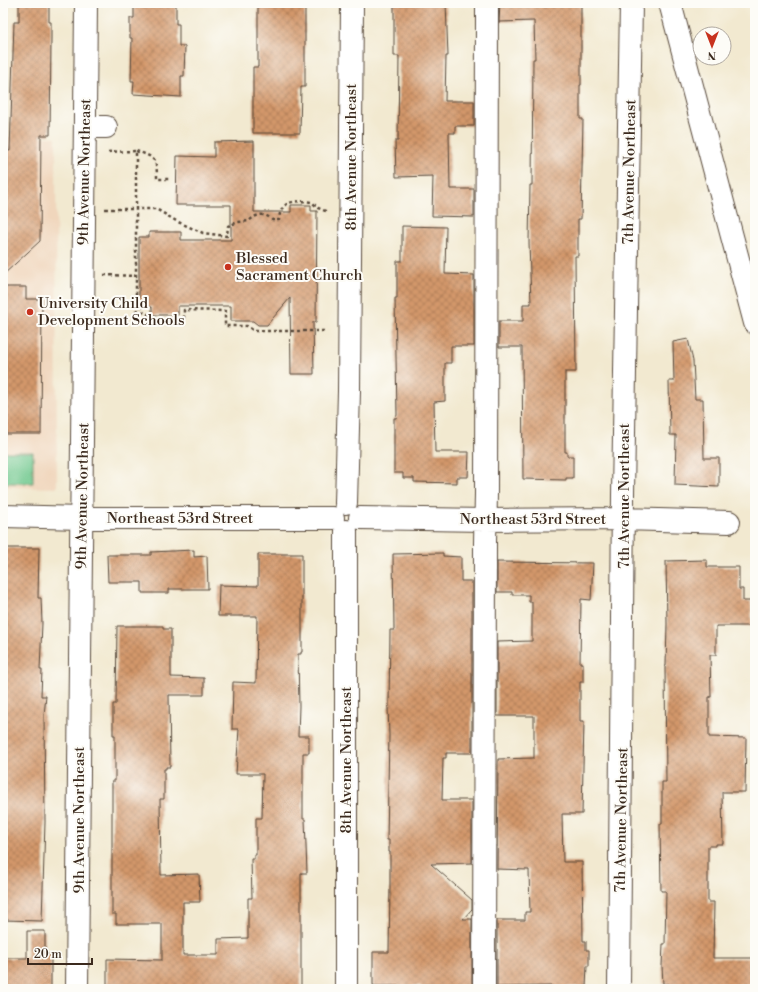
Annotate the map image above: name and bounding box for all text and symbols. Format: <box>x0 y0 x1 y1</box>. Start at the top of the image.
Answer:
north arrow <box>692 26 732 66</box>
text: N <box>707 48 716 62</box>
street label: 8th Avenue Northeast <box>342 83 361 231</box>
street label: 9th Avenue Northeast <box>74 98 95 246</box>
street label: 7th Avenue Northeast <box>619 98 640 245</box>
place label: Blessed Sacrament Church <box>235 249 362 285</box>
marker: Blessed Sacrament Church <box>223 262 233 272</box>
place label: University Child Development Schools <box>38 294 184 330</box>
marker: University Child Development Schools <box>25 307 35 317</box>
street label: 9th Avenue Northeast <box>72 422 93 570</box>
street label: 7th Avenue Northeast <box>615 423 634 569</box>
street label: Northeast 53rd Street <box>107 509 254 528</box>
street label: Northeast 53rd Street <box>460 510 607 529</box>
street label: 8th Avenue Northeast <box>337 686 356 834</box>
street label: 9th Avenue Northeast <box>70 746 89 894</box>
street label: 7th Avenue Northeast <box>611 746 632 893</box>
scale bar <box>28 940 92 966</box>
text: 20 m <box>34 947 62 962</box>

